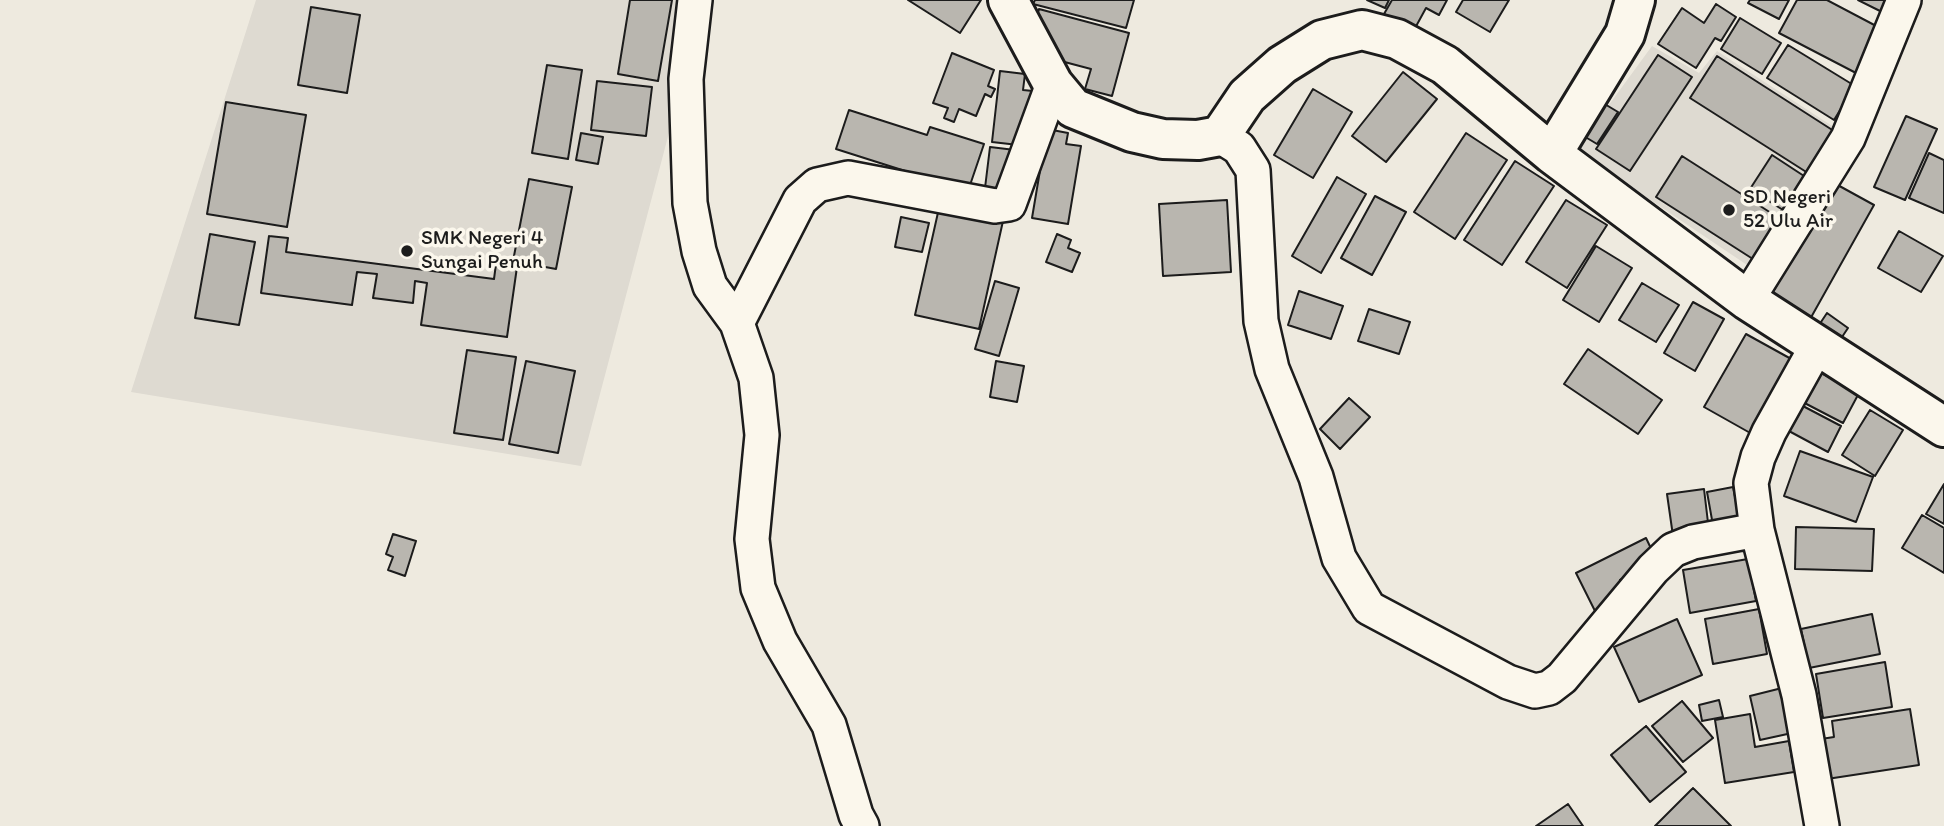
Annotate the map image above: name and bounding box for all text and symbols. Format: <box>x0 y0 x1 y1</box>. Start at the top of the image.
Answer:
place label: SD Negeri 52 Ulu Air <box>1743 185 1833 235</box>
marker: SD Negeri 52 Ulu Air <box>1721 202 1737 218</box>
place label: SMK Negeri 4 Sungai Penuh <box>421 226 543 276</box>
marker: SMK Negeri 4 Sungai Penuh <box>399 243 415 259</box>

